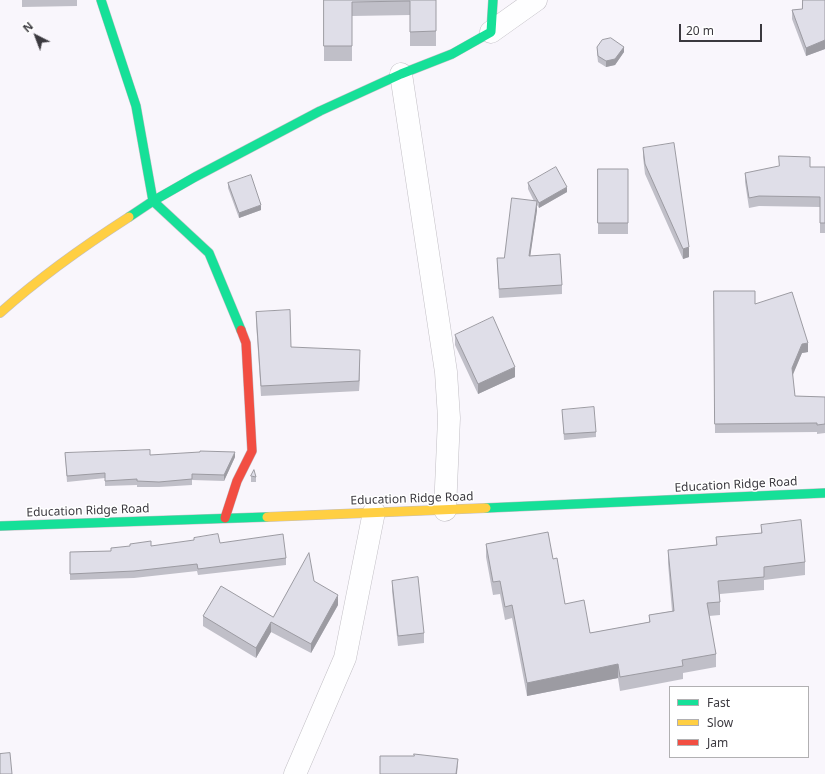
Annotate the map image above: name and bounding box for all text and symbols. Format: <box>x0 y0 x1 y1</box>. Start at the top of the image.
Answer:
north arrow <box>16 16 56 56</box>
scale bar <box>681 16 764 42</box>
text: N <box>19 18 36 35</box>
text: 20 m <box>686 22 714 39</box>
street label: Education Ridge Road <box>674 475 798 495</box>
street label: Education Ridge Road <box>350 490 474 508</box>
street label: Education Ridge Road <box>26 502 150 520</box>
legend <box>669 686 809 758</box>
text: Fast <box>707 694 730 711</box>
text: Slow <box>707 714 733 731</box>
text: Jam <box>707 734 728 751</box>

